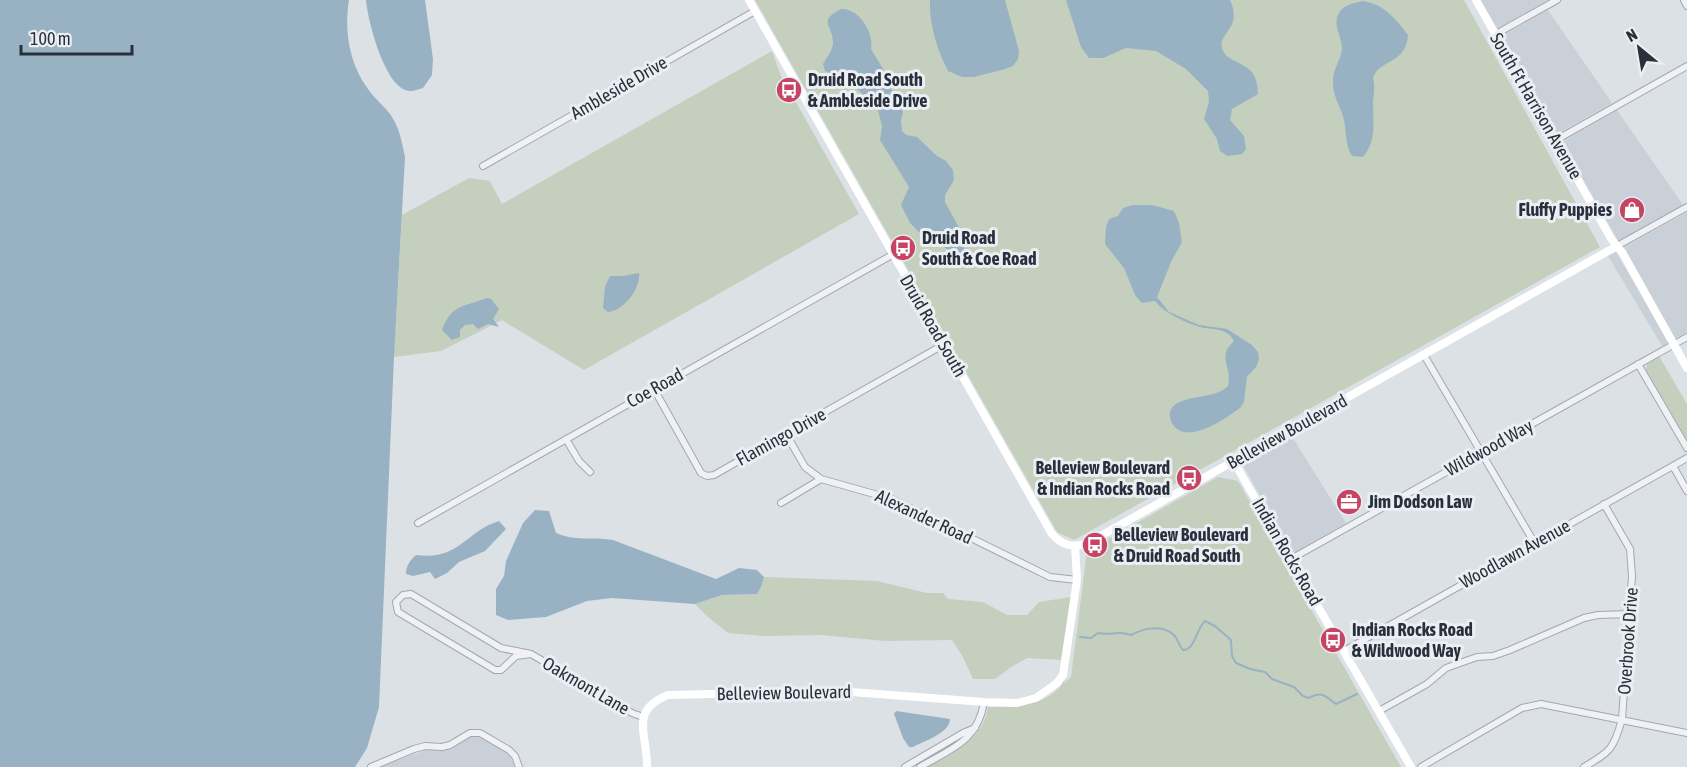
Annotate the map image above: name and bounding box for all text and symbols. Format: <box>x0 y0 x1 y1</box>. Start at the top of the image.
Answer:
scale bar <box>21 18 132 56</box>
north arrow <box>1609 18 1669 78</box>
text: N <box>1623 25 1640 45</box>
text: 100 m <box>30 28 71 49</box>
street label: South Ft Harrison Avenue <box>1486 29 1587 183</box>
street label: Ambleside Drive <box>567 52 671 124</box>
place label: Druid Road South & Ambleside Drive <box>808 69 928 111</box>
bus stop icon: Druid Road South & Ambleside Drive <box>774 75 804 105</box>
shop icon: Fluffy Puppies <box>1617 195 1647 225</box>
place label: Fluffy Puppies <box>1518 199 1613 220</box>
place label: Druid Road South & Coe Road <box>922 227 1036 269</box>
bus stop icon: Druid Road South & Coe Road <box>888 233 918 263</box>
street label: Druid Road South <box>896 271 971 381</box>
street label: Coe Road <box>623 363 687 412</box>
street label: Belleview Boulevard <box>1223 390 1351 473</box>
street label: Flamingo Drive <box>732 403 829 470</box>
street label: Wildwood Way <box>1441 415 1536 480</box>
place label: Belleview Boulevard & Indian Rocks Road <box>1035 457 1170 499</box>
bus stop icon: Belleview Boulevard & Indian Rocks Road <box>1174 463 1204 493</box>
street label: Alexander Road <box>872 485 976 548</box>
office icon: Jim Dodson Law <box>1334 487 1364 517</box>
place label: Jim Dodson Law <box>1367 491 1473 512</box>
street label: Indian Rocks Road <box>1248 494 1327 609</box>
street label: Woodlawn Avenue <box>1456 515 1574 593</box>
place label: Belleview Boulevard & Druid Road South <box>1114 524 1249 566</box>
bus stop icon: Belleview Boulevard & Druid Road South <box>1080 530 1110 560</box>
street label: Overbrook Drive <box>1613 587 1642 695</box>
place label: Indian Rocks Road & Wildwood Way <box>1352 619 1473 661</box>
bus stop icon: Indian Rocks Road & Wildwood Way <box>1318 625 1348 655</box>
street label: Oakmont Lane <box>539 652 633 719</box>
street label: Belleview Boulevard <box>717 681 851 704</box>

